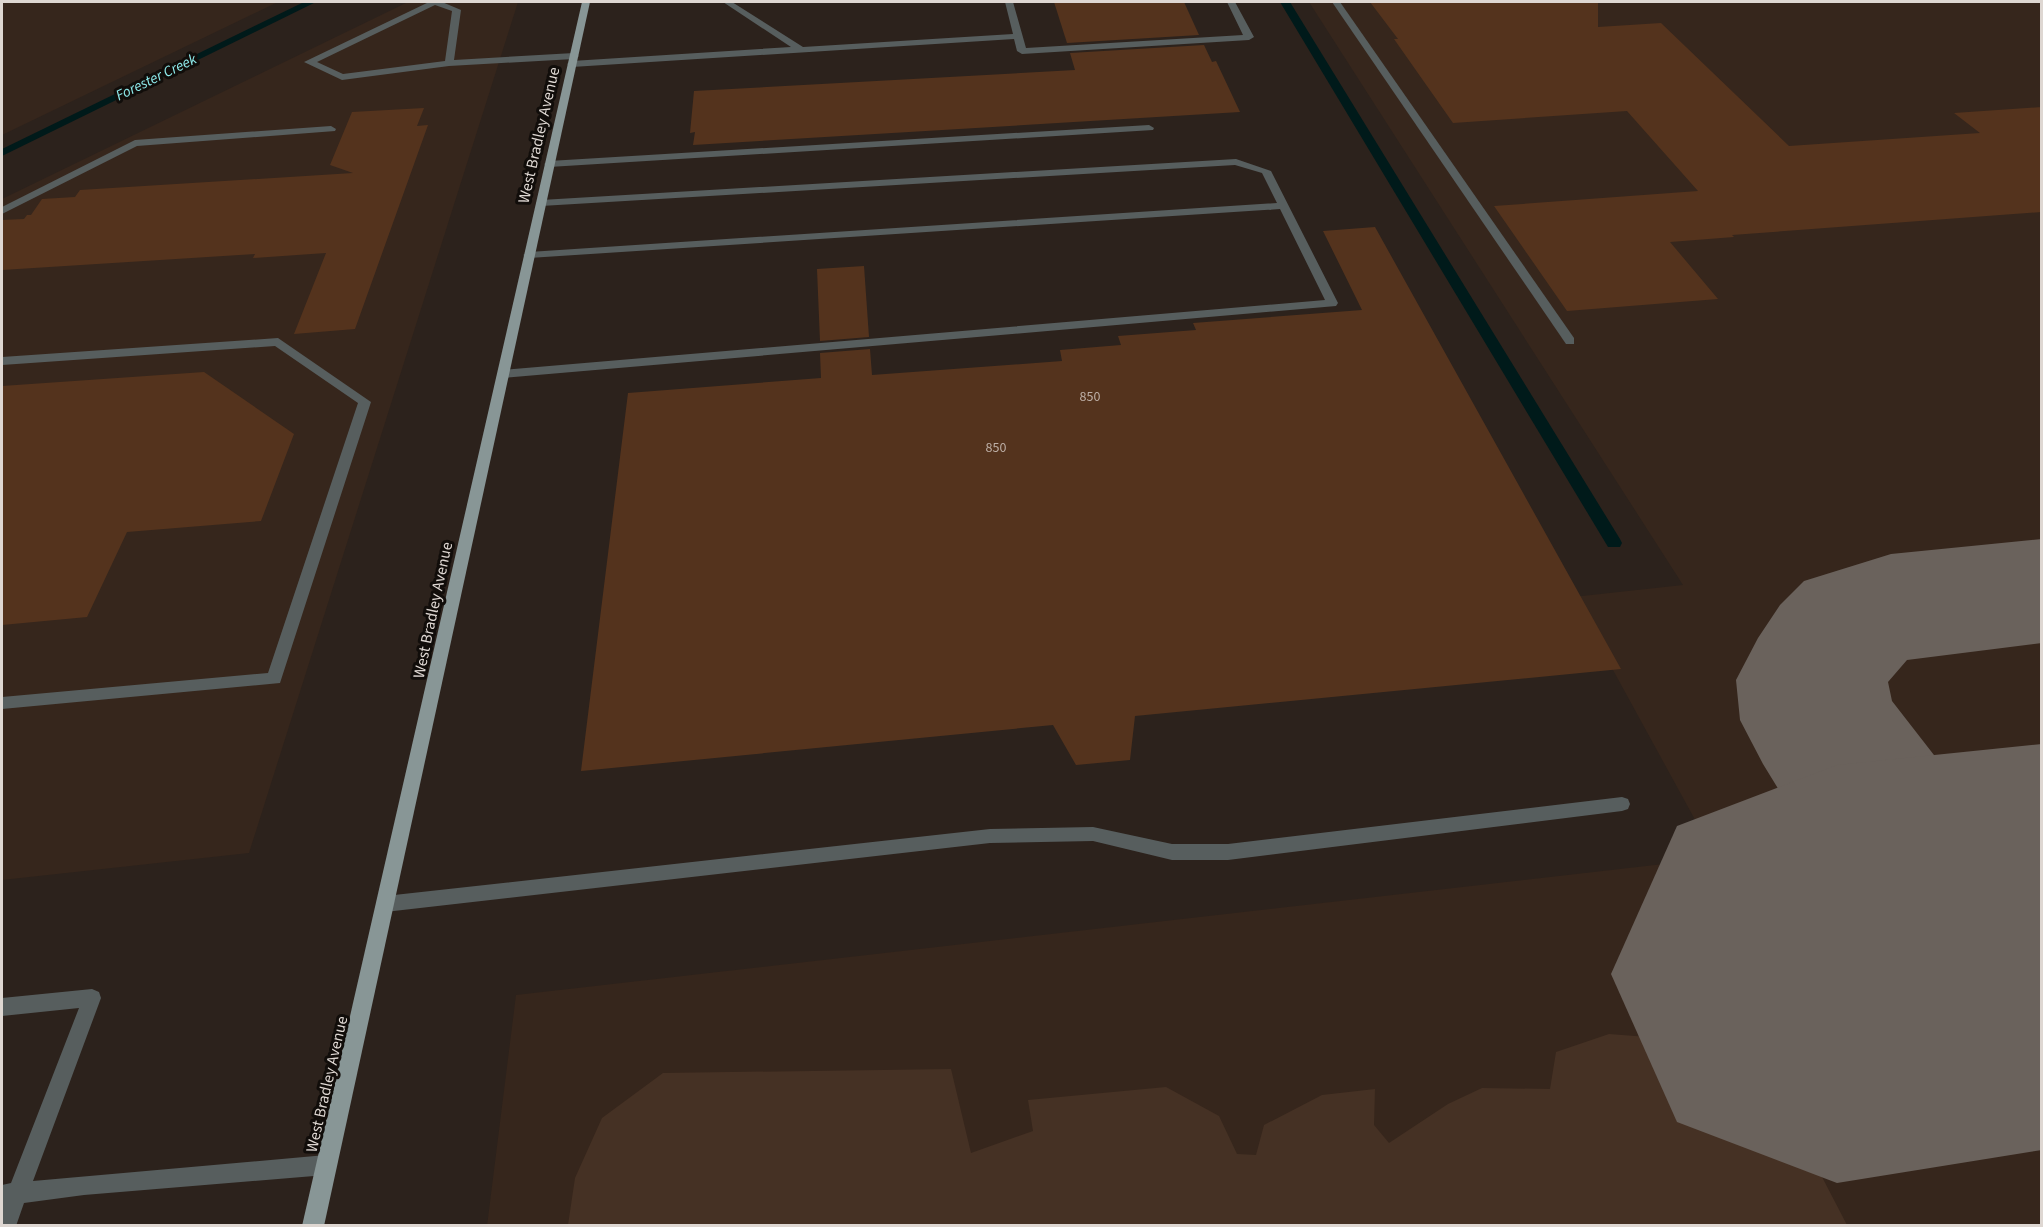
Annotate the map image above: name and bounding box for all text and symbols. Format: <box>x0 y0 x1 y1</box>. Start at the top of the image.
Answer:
water label: Forester Creek <box>112 48 201 106</box>
street label: West Bradley Avenue <box>513 65 565 205</box>
house number: 850 <box>1080 387 1100 407</box>
house number: 850 <box>986 438 1006 458</box>
street label: West Bradley Avenue <box>408 540 458 681</box>
street label: West Bradley Avenue <box>301 1014 353 1154</box>

